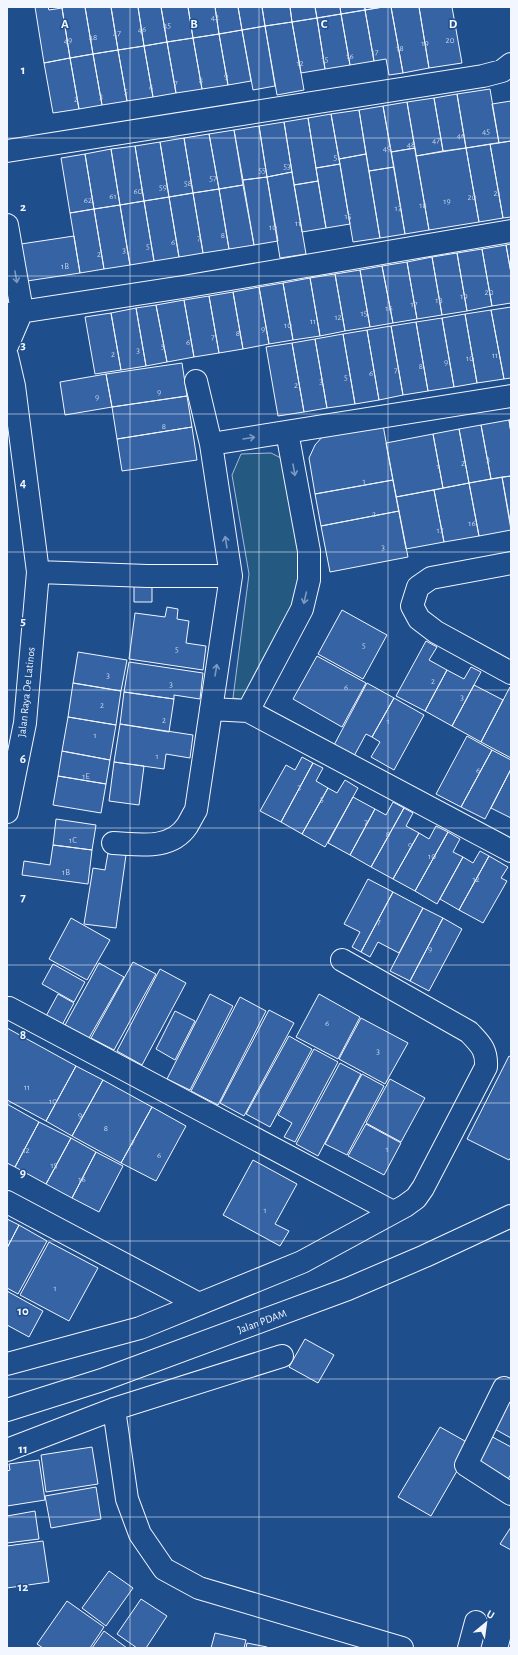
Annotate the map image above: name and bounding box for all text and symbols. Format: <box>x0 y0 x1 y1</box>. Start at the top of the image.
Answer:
house number: 42 <box>211 13 219 22</box>
text: A <box>61 18 69 31</box>
text: B <box>190 18 198 31</box>
text: C <box>321 18 328 31</box>
text: D <box>449 18 458 31</box>
house number: 45 <box>163 21 171 30</box>
house number: 46 <box>138 25 146 34</box>
house number: 47 <box>113 29 121 38</box>
house number: 48 <box>89 33 97 42</box>
house number: 49 <box>64 36 72 45</box>
house number: 20 <box>446 36 455 45</box>
house number: 19 <box>421 39 429 48</box>
house number: 18 <box>396 44 404 53</box>
house number: 17 <box>372 48 379 57</box>
house number: 16 <box>346 52 354 61</box>
house number: 15 <box>322 55 329 64</box>
house number: 12 <box>296 59 304 68</box>
text: 1 <box>21 64 25 77</box>
house number: 9 <box>224 72 228 81</box>
house number: 8 <box>199 76 203 85</box>
house number: 7 <box>174 79 178 88</box>
house number: 6 <box>149 83 153 92</box>
house number: 5 <box>124 87 128 96</box>
house number: 3 <box>99 92 103 101</box>
house number: 2 <box>74 95 78 104</box>
house number: 45 <box>482 127 490 136</box>
house number: 46 <box>457 131 465 140</box>
house number: 47 <box>432 136 440 145</box>
house number: 48 <box>407 140 415 149</box>
house number: 49 <box>383 144 391 153</box>
house number: 51 <box>334 153 340 162</box>
house number: 53 <box>283 162 291 171</box>
house number: 55 <box>258 166 266 175</box>
house number: 57 <box>209 174 217 183</box>
house number: 58 <box>184 179 192 188</box>
house number: 59 <box>159 183 167 192</box>
house number: 60 <box>134 187 143 196</box>
house number: 21 <box>493 189 501 198</box>
house number: 61 <box>109 192 117 201</box>
house number: 20 <box>468 193 477 202</box>
house number: 62 <box>84 196 92 205</box>
house number: 19 <box>443 197 451 206</box>
text: 2 <box>20 201 26 214</box>
house number: 18 <box>419 201 427 210</box>
house number: 17 <box>395 204 402 213</box>
house number: 15 <box>345 212 352 221</box>
house number: 11 <box>295 219 301 228</box>
house number: 10 <box>269 223 277 232</box>
house number: 8 <box>221 231 225 240</box>
house number: 7 <box>197 234 201 243</box>
house number: 6 <box>171 238 175 247</box>
house number: 5 <box>146 242 150 251</box>
house number: 3 <box>122 246 126 255</box>
house number: 2 <box>97 250 101 259</box>
house number: 1B <box>61 262 69 271</box>
one-way arrow <box>13 270 21 283</box>
house number: 20 <box>485 288 494 297</box>
house number: 19 <box>460 292 468 301</box>
house number: 18 <box>435 296 443 305</box>
house number: 17 <box>411 300 418 309</box>
house number: 16 <box>385 304 393 313</box>
house number: 15 <box>361 309 368 318</box>
house number: 12 <box>334 313 342 322</box>
house number: 11 <box>310 317 316 326</box>
house number: 10 <box>284 321 292 330</box>
house number: 9 <box>261 325 265 334</box>
house number: 8 <box>236 329 240 338</box>
house number: 7 <box>211 333 215 342</box>
house number: 6 <box>186 338 190 347</box>
text: 3 <box>20 339 26 352</box>
house number: 5 <box>161 342 165 351</box>
house number: 3 <box>136 346 140 355</box>
house number: 2 <box>111 350 115 359</box>
house number: 11 <box>492 351 498 360</box>
house number: 10 <box>466 354 474 363</box>
house number: 9 <box>444 358 448 367</box>
house number: 8 <box>419 362 423 371</box>
house number: 7 <box>394 366 398 375</box>
house number: 6 <box>369 369 373 378</box>
house number: 5 <box>344 373 348 382</box>
house number: 3 <box>319 377 323 386</box>
house number: 2 <box>294 381 298 390</box>
house number: 9 <box>157 388 161 397</box>
house number: 9 <box>95 393 99 402</box>
house number: 8 <box>162 422 166 431</box>
one-way arrow <box>242 434 255 442</box>
house number: 3 <box>486 455 490 464</box>
house number: 2 <box>461 459 465 468</box>
house number: 1 <box>436 462 440 471</box>
one-way arrow <box>291 463 299 476</box>
text: 4 <box>20 477 27 490</box>
house number: 1 <box>362 477 366 486</box>
house number: 2 <box>372 510 376 519</box>
house number: 16 <box>468 519 476 528</box>
house number: 17 <box>437 526 444 535</box>
one-way arrow <box>222 535 230 548</box>
house number: 3 <box>381 543 385 552</box>
one-way arrow <box>300 591 308 604</box>
text: 5 <box>20 615 26 628</box>
house number: 5 <box>362 641 366 650</box>
house number: 5 <box>175 645 179 654</box>
street label: Jalan Raya De Latinos <box>16 646 37 738</box>
one-way arrow <box>213 664 221 677</box>
house number: 3 <box>106 671 110 680</box>
house number: 2 <box>431 677 435 686</box>
house number: 3 <box>169 680 173 689</box>
house number: 6 <box>344 683 348 692</box>
house number: 3 <box>460 693 464 702</box>
house number: 2 <box>100 701 104 710</box>
house number: 2 <box>162 716 166 725</box>
house number: 1 <box>386 717 390 726</box>
house number: 1 <box>93 731 97 740</box>
house number: 1 <box>155 752 159 761</box>
text: 6 <box>20 753 26 766</box>
house number: 6 <box>476 766 480 775</box>
house number: 1E <box>82 772 90 781</box>
house number: 3 <box>297 783 301 792</box>
house number: 5 <box>320 795 324 804</box>
house number: 7 <box>364 818 368 827</box>
house number: 8 <box>386 830 390 839</box>
house number: 1C <box>69 836 77 845</box>
house number: 9 <box>408 841 412 850</box>
house number: 10 <box>428 852 436 861</box>
house number: 1B <box>62 868 70 877</box>
house number: 12 <box>472 875 480 884</box>
text: 7 <box>20 891 26 904</box>
house number: 7 <box>377 918 381 927</box>
house number: 9 <box>428 945 432 954</box>
house number: 6 <box>325 1019 329 1028</box>
text: 8 <box>20 1029 26 1042</box>
house number: 3 <box>376 1047 380 1056</box>
house number: 11 <box>24 1083 30 1092</box>
house number: 10 <box>49 1097 57 1106</box>
house number: 9 <box>78 1111 82 1120</box>
house number: 8 <box>104 1124 108 1133</box>
house number: 7 <box>131 1138 135 1147</box>
house number: 1 <box>385 1145 389 1154</box>
house number: 12 <box>22 1146 30 1155</box>
house number: 6 <box>157 1151 161 1160</box>
house number: 15 <box>51 1161 58 1170</box>
text: 9 <box>20 1167 26 1180</box>
house number: 16 <box>78 1175 86 1184</box>
house number: 1 <box>263 1206 267 1215</box>
house number: 1 <box>53 1284 57 1293</box>
text: 10 <box>17 1305 29 1318</box>
street label: Jalan PDAM <box>236 1307 288 1335</box>
text: 11 <box>18 1443 28 1456</box>
text: 12 <box>18 1581 28 1594</box>
north arrow <box>466 1603 506 1643</box>
text: U <box>485 1608 496 1621</box>

